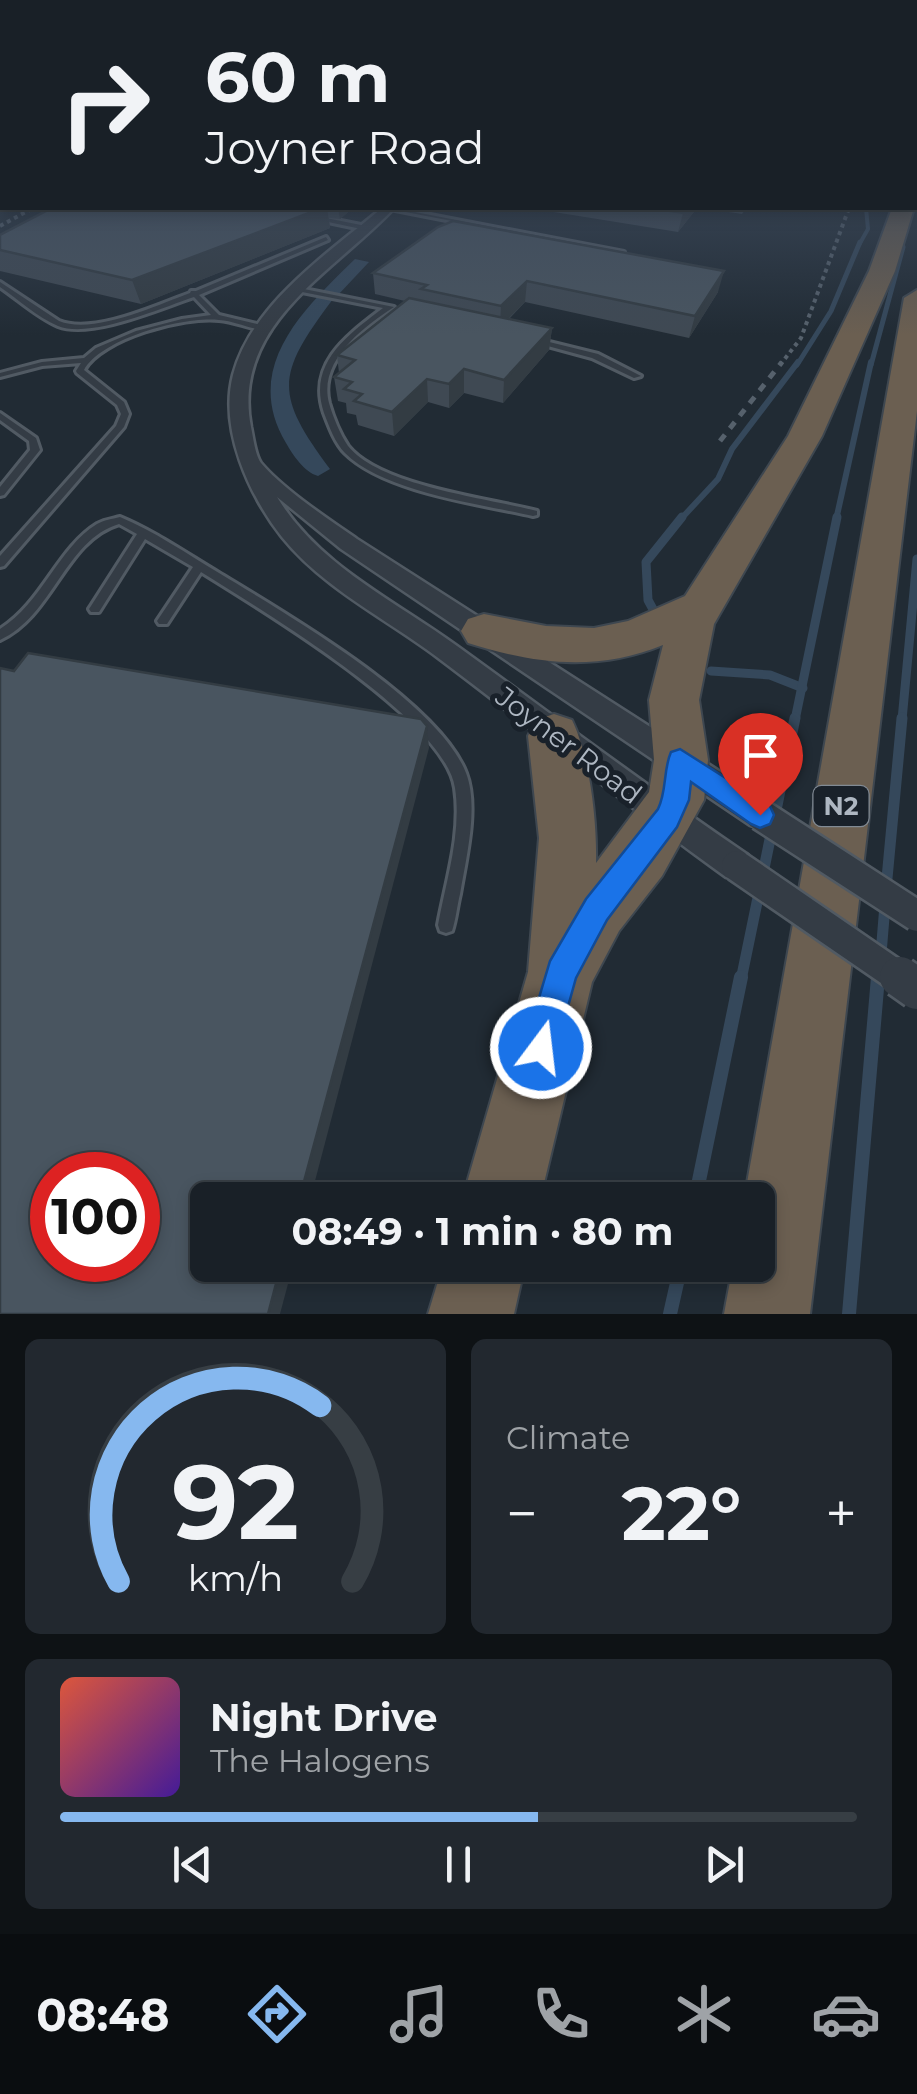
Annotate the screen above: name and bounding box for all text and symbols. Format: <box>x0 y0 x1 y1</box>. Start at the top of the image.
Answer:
text: 60 m <box>205 34 390 120</box>
icon: right <box>40 40 170 170</box>
text: Joyner Road <box>205 120 485 175</box>
street label: Joyner Road <box>489 678 649 811</box>
pin <box>718 713 803 816</box>
icon: arrive <box>733 728 788 783</box>
road number: N2 <box>814 786 868 826</box>
position arrow <box>489 996 593 1100</box>
speed limit sign: 100 <box>30 1152 160 1282</box>
text: 08:49 · 1 min · 80 m <box>292 1208 673 1255</box>
text: Climate <box>506 1418 630 1457</box>
text: 92 <box>172 1438 299 1565</box>
text: 22° <box>622 1467 741 1559</box>
text: − <box>506 1480 538 1547</box>
text: + <box>825 1480 857 1547</box>
text: km/h <box>188 1556 283 1600</box>
text: Night Drive <box>210 1694 437 1741</box>
text: The Halogens <box>210 1741 430 1780</box>
icon: previous <box>165 1837 220 1892</box>
icon: pause <box>431 1837 486 1892</box>
icon: next <box>697 1837 752 1892</box>
icon: directions <box>242 1979 312 2049</box>
icon: music <box>384 1979 454 2049</box>
icon: phone <box>526 1979 596 2049</box>
icon: climate <box>669 1979 739 2049</box>
icon: car <box>811 1979 881 2049</box>
text: 08:48 <box>36 1987 169 2042</box>

